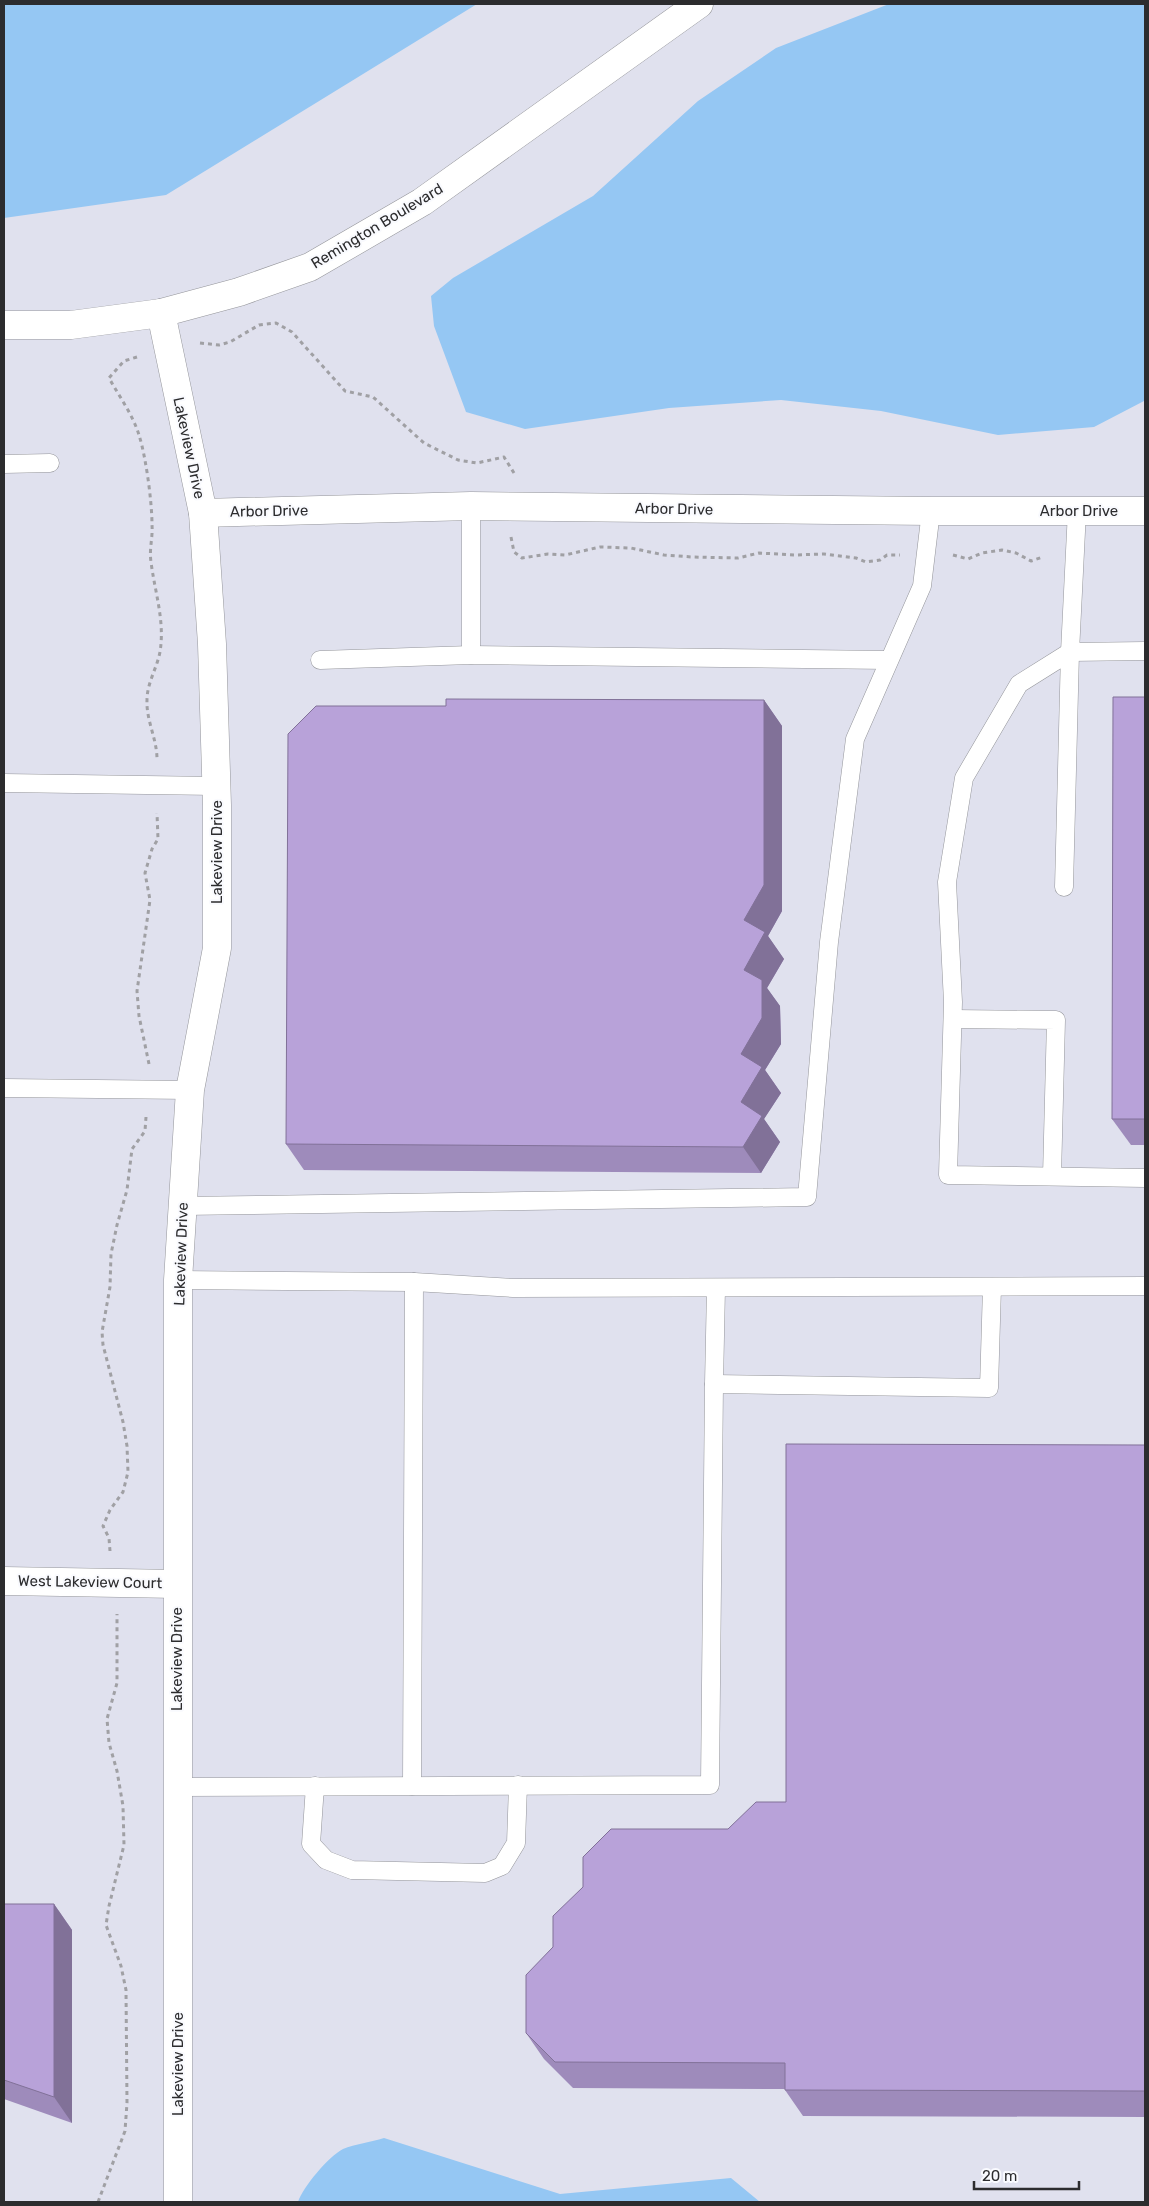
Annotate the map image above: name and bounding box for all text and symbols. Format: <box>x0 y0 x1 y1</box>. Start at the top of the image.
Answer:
street label: Remington Boulevard <box>308 180 446 272</box>
street label: Lakeview Drive <box>169 395 209 501</box>
street label: Arbor Drive <box>635 499 713 519</box>
street label: Arbor Drive <box>230 501 308 521</box>
street label: Arbor Drive <box>1040 502 1118 520</box>
street label: Lakeview Drive <box>208 800 226 904</box>
street label: Lakeview Drive <box>170 1202 192 1306</box>
street label: West Lakeview Court <box>18 1572 162 1592</box>
street label: Lakeview Drive <box>168 1607 186 1711</box>
street label: Lakeview Drive <box>169 2012 187 2116</box>
scale bar <box>974 2158 1079 2190</box>
text: 20 m <box>982 2167 1017 2185</box>

